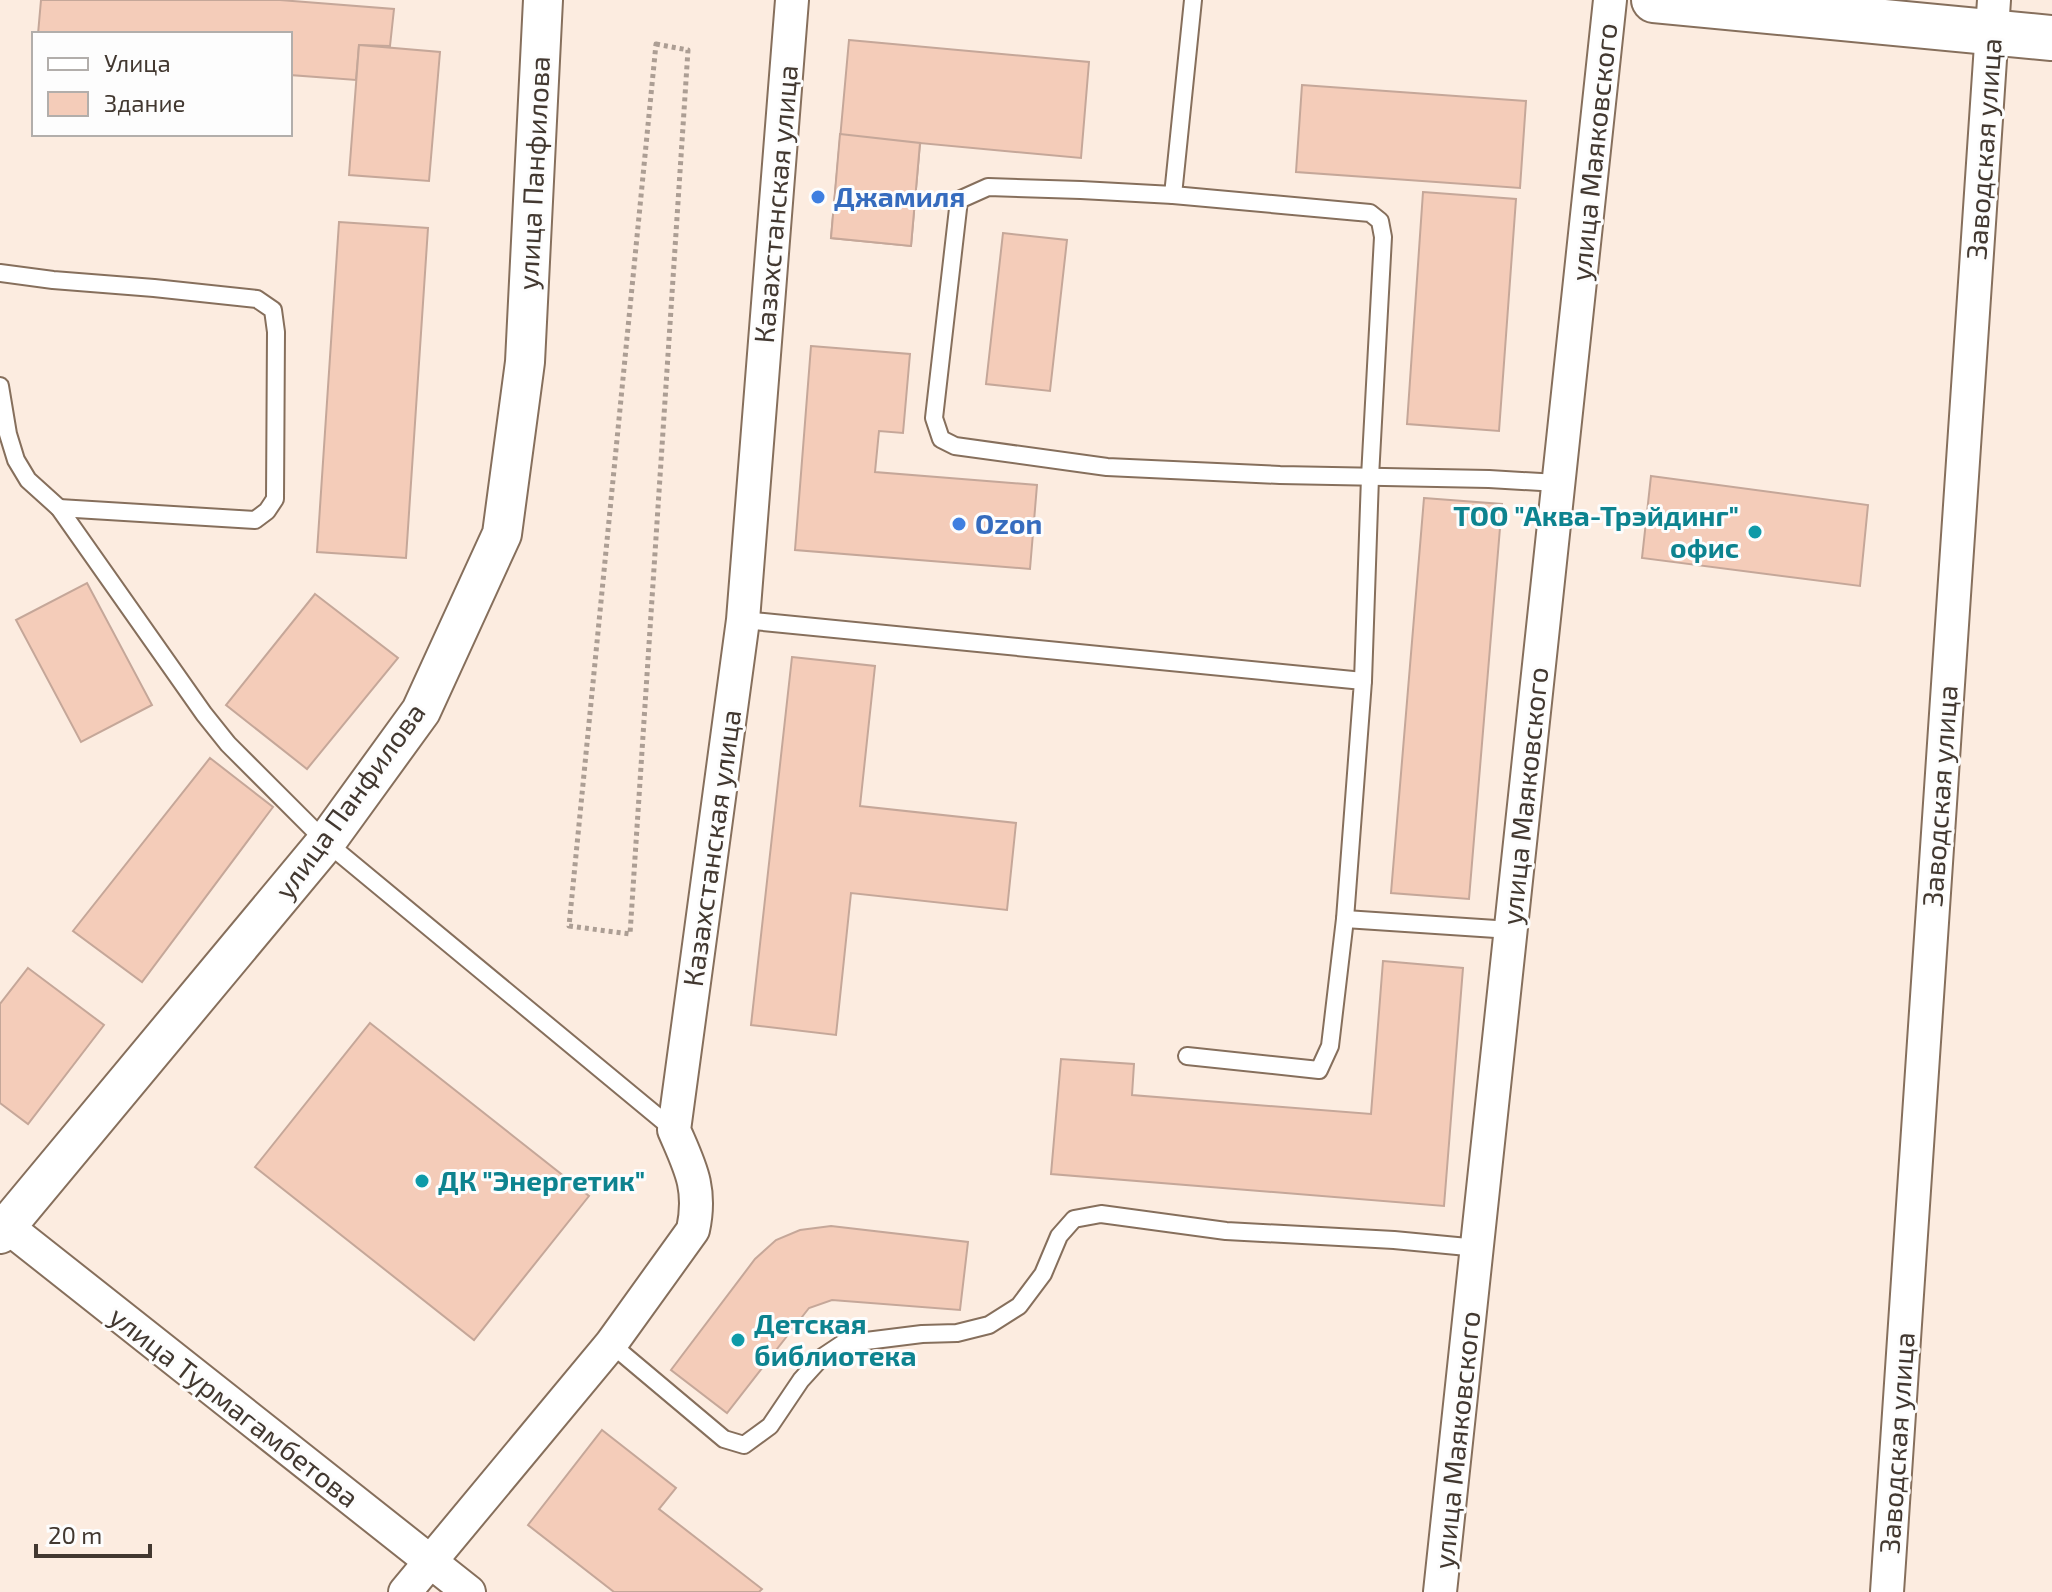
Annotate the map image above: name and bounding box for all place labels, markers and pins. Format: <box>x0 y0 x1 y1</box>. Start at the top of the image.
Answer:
place label: Джамиля <box>834 179 965 213</box>
marker: Джамиля <box>809 188 827 206</box>
place label: ТОО "Аква-Трэйдинг" офис <box>1453 498 1739 564</box>
place label: Ozon <box>975 506 1042 540</box>
marker: Ozon <box>950 515 968 533</box>
marker: ТОО "Аква-Трэйдинг" офис <box>1746 523 1764 541</box>
place label: ДК "Энергетик" <box>438 1163 645 1197</box>
marker: ДК "Энергетик" <box>413 1172 431 1190</box>
place label: Детская библиотека <box>754 1306 916 1372</box>
marker: Детская библиотека <box>729 1331 747 1349</box>

